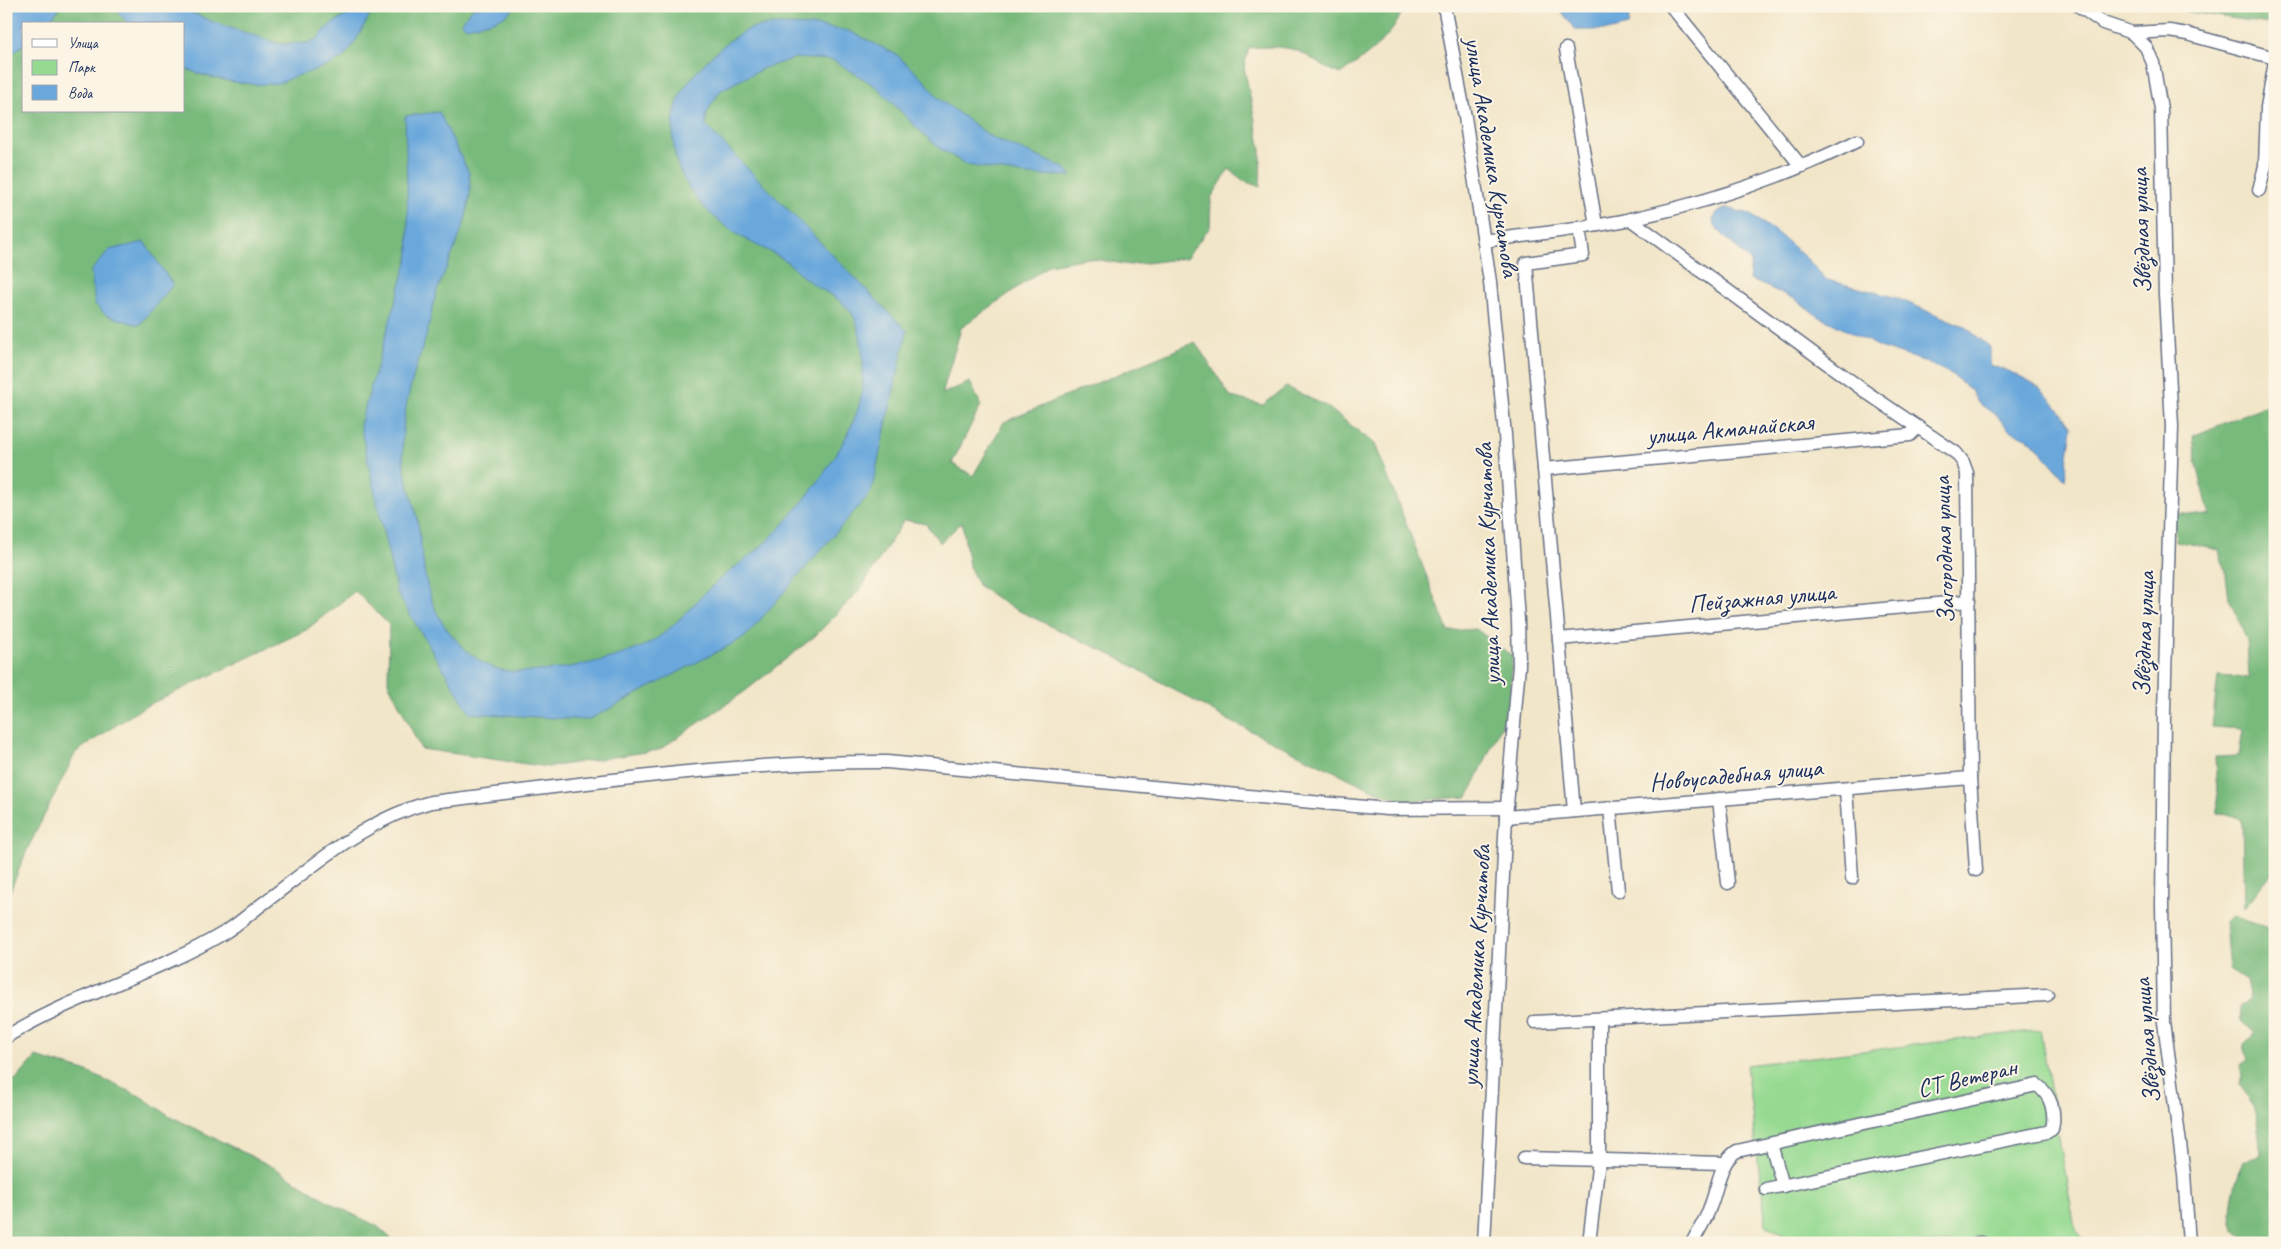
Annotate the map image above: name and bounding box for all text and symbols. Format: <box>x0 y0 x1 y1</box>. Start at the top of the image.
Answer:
legend <box>22 22 185 112</box>
street label: улица Академика Курчатова <box>1457 33 1527 281</box>
text: Улица <box>68 34 99 53</box>
text: Парк <box>68 58 96 77</box>
text: Вода <box>68 84 93 103</box>
street label: Звёздная улица <box>2123 166 2160 294</box>
street label: улица Акманайская <box>1644 406 1817 452</box>
street label: улица Академика Курчатова <box>1468 440 1508 688</box>
street label: Загородная улица <box>1925 474 1963 624</box>
street label: Звёздная улица <box>2126 569 2163 697</box>
street label: Пейзажная улица <box>1687 575 1840 621</box>
street label: Новоусадебная улица <box>1648 751 1826 799</box>
street label: улица Академика Курчатова <box>1454 842 1498 1090</box>
street label: Звёздная улица <box>2125 975 2169 1105</box>
street label: СТ Ветеран <box>1914 1051 2021 1105</box>

